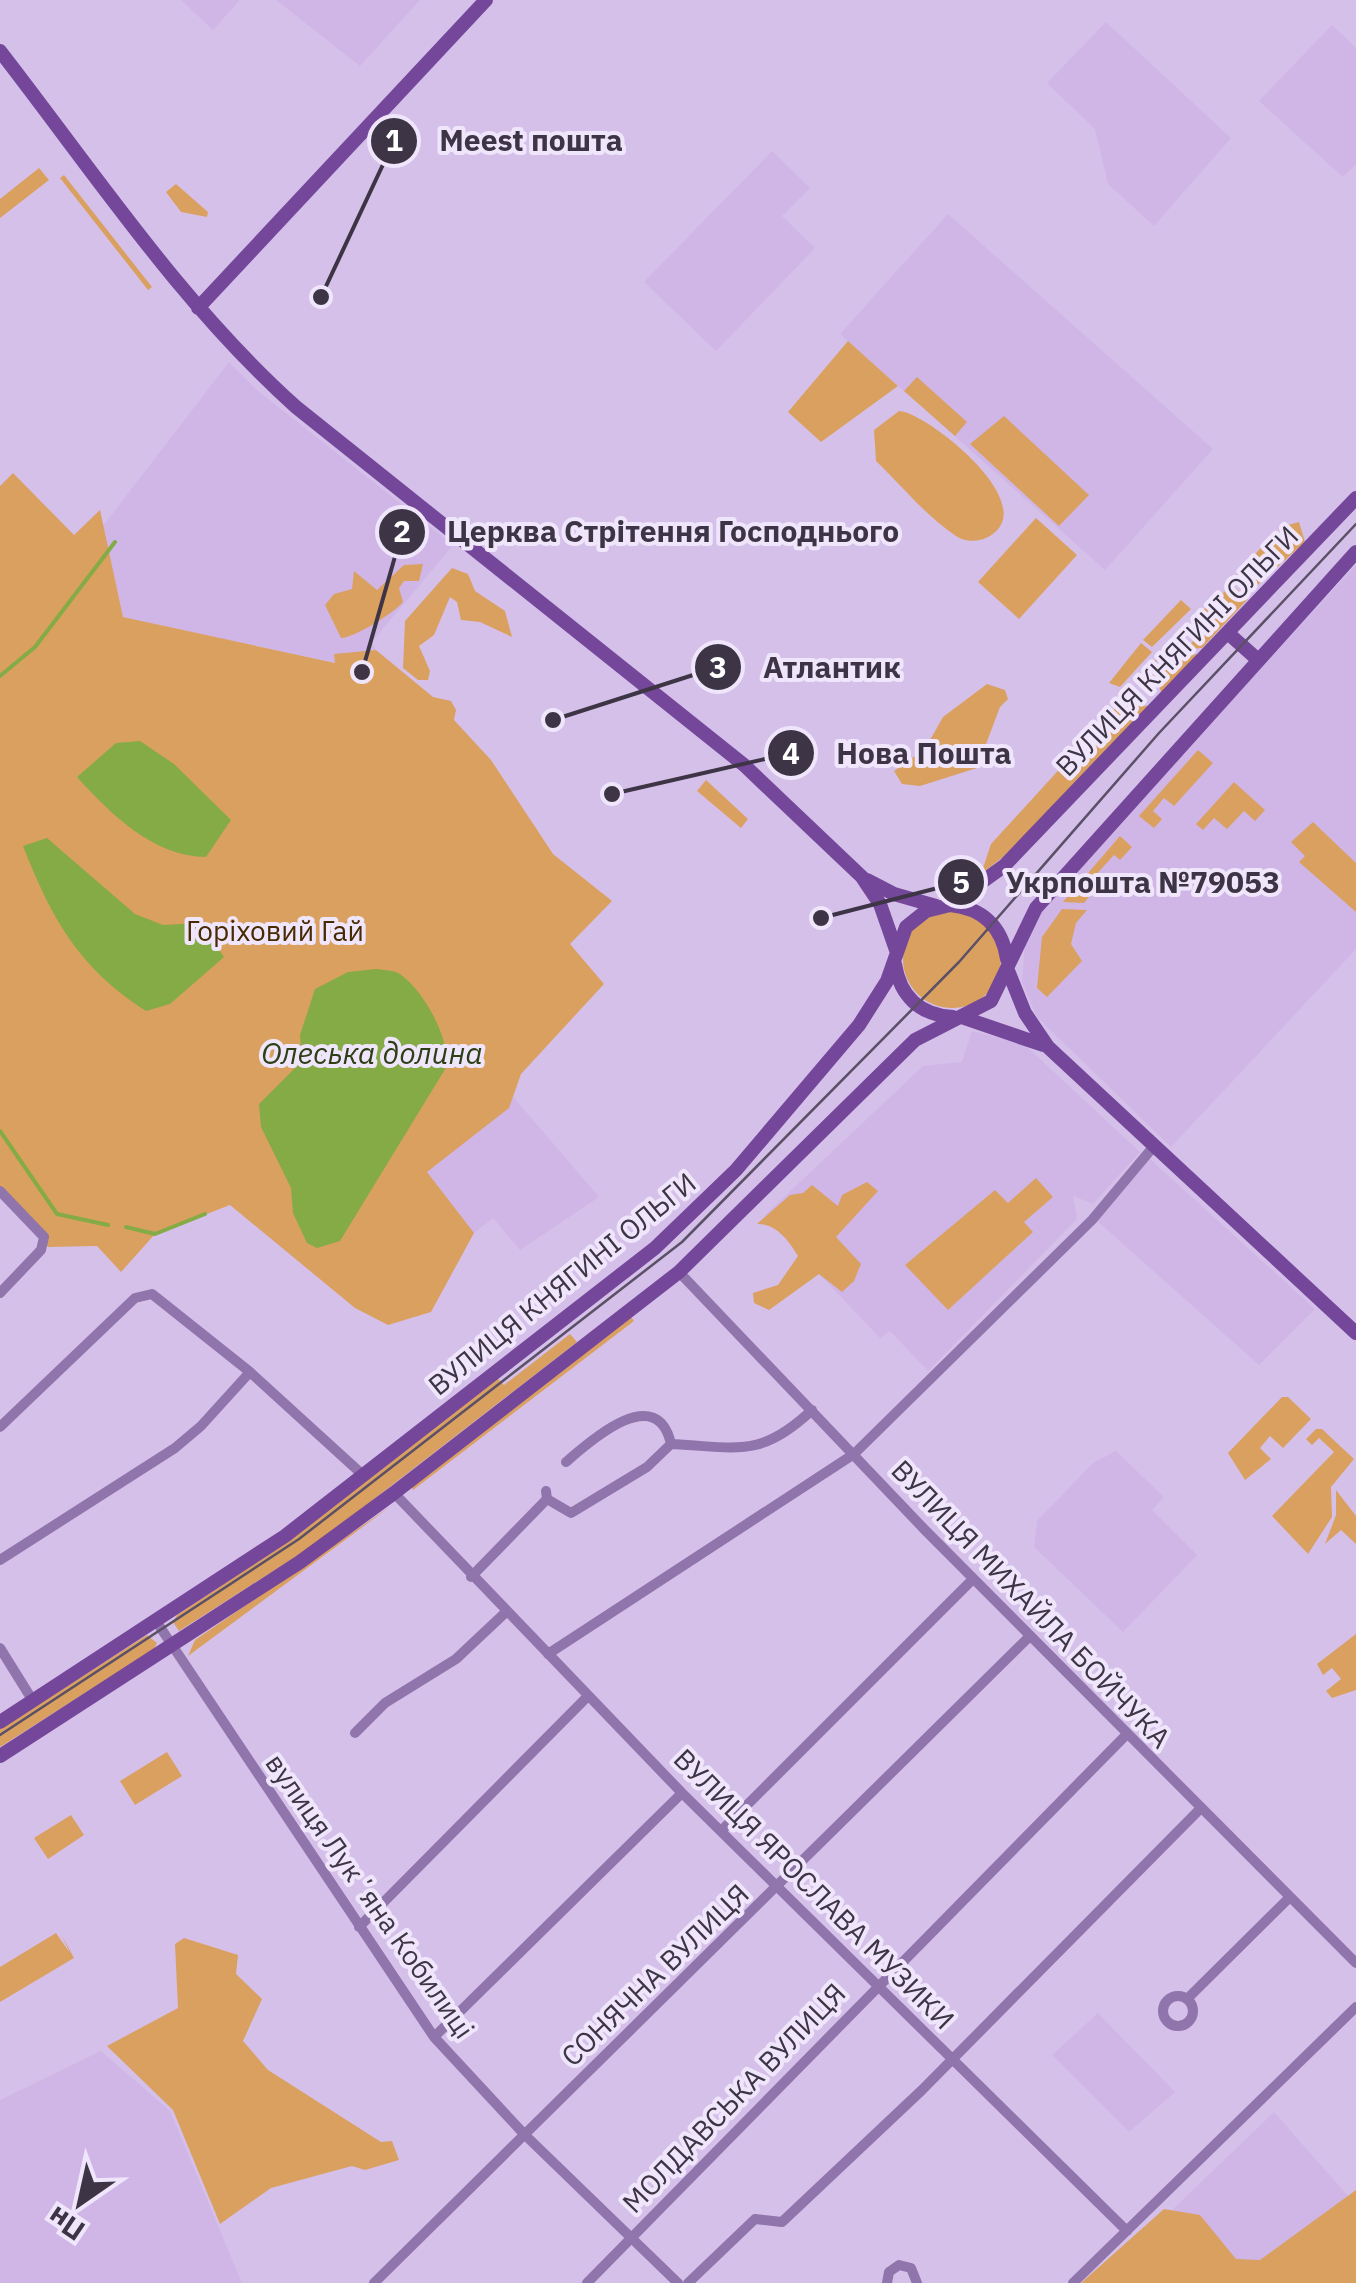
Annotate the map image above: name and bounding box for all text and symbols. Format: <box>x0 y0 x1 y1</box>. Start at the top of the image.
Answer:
callout: Meest пошта <box>369 111 643 171</box>
text: 1 <box>385 120 403 159</box>
text: Meest пошта <box>439 120 623 159</box>
callout: Церква Стрітення Господнього <box>377 502 919 562</box>
text: 2 <box>393 511 411 550</box>
text: Церква Стрітення Господнього <box>447 511 899 550</box>
street label: ВУЛИЦЯ КНЯГИНІ ОЛЬГИ <box>1047 518 1306 784</box>
callout: Атлантик <box>693 637 921 697</box>
text: 3 <box>709 647 727 686</box>
text: Атлантик <box>763 647 901 686</box>
callout: Нова Пошта <box>766 723 1032 783</box>
text: 4 <box>782 733 800 772</box>
text: Нова Пошта <box>836 733 1012 772</box>
callout: Укрпошта №79053 <box>936 852 1300 912</box>
text: 5 <box>952 862 970 901</box>
text: Укрпошта №79053 <box>1006 862 1280 901</box>
park label: Горіховий Гай <box>186 912 364 949</box>
water label: Олеська долина <box>261 1033 483 1072</box>
street label: ВУЛИЦЯ КНЯГИНІ ОЛЬГИ <box>420 1164 703 1403</box>
street label: ВУЛИЦЯ МИХАЙЛА БОЙЧУКА <box>884 1452 1179 1756</box>
street label: ВУЛИЦЯ ЯРОСЛАВА МУЗИКИ <box>666 1740 963 2037</box>
street label: вулиця Лукʼяна Кобилиці <box>258 1746 483 2046</box>
street label: СОНЯЧНА ВУЛИЦЯ <box>553 1875 756 2074</box>
street label: МОЛДАВСЬКА ВУЛИЦЯ <box>614 1975 853 2221</box>
north arrow <box>30 2153 130 2253</box>
text: Пн <box>40 2198 91 2250</box>

